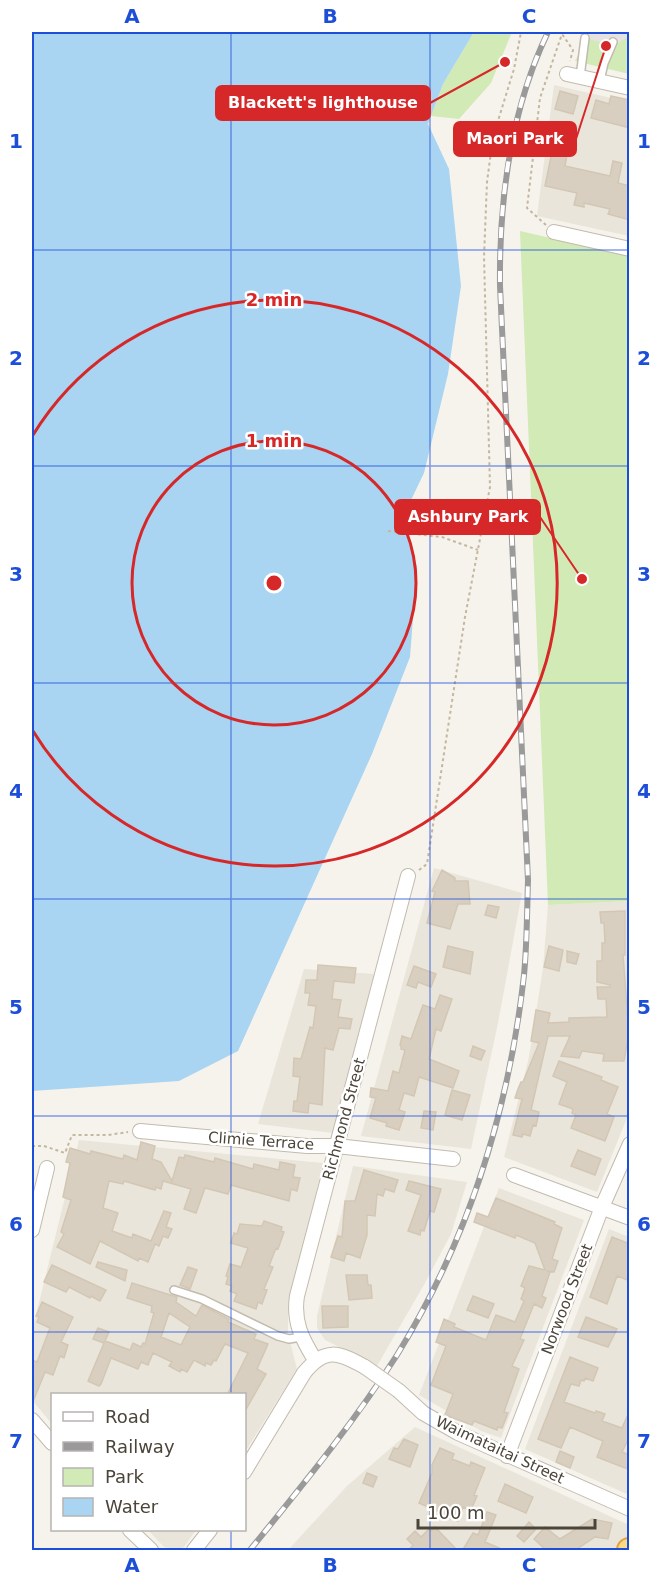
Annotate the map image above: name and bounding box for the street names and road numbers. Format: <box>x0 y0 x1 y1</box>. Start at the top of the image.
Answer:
street label: Richmond Street <box>319 1056 369 1182</box>
street label: Climie Terrace <box>207 1128 315 1154</box>
street label: Norwood Street <box>538 1241 596 1357</box>
street label: Waimataitai Street <box>433 1412 567 1488</box>

